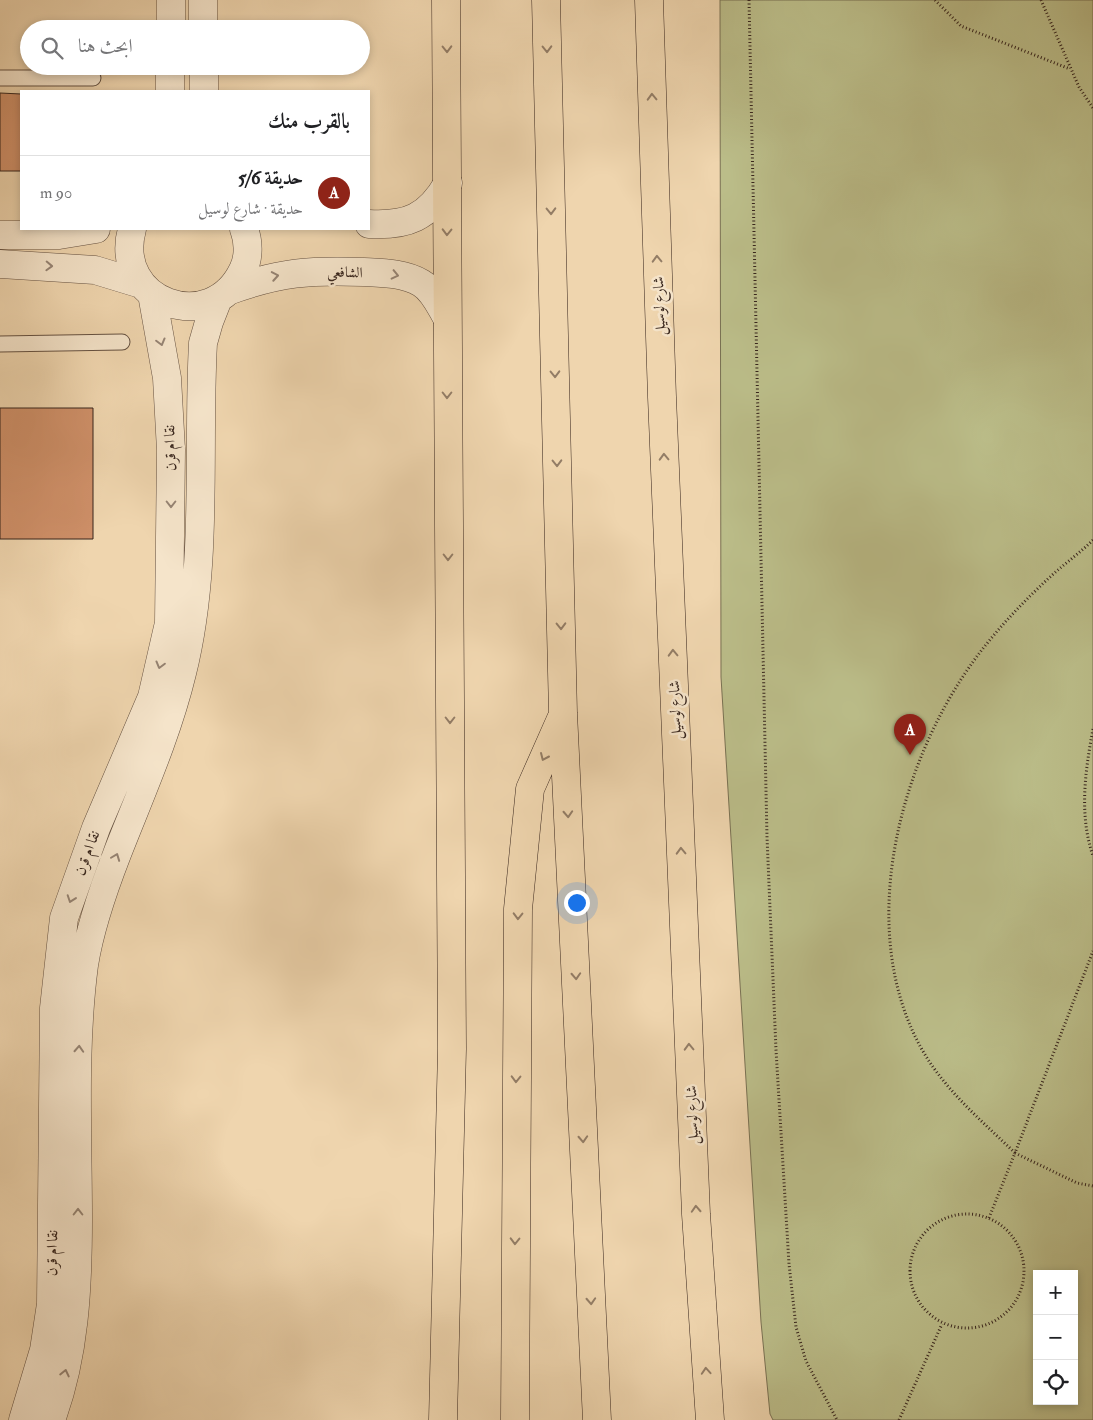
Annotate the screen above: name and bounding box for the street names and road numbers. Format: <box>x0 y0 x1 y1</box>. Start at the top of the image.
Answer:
street label: الشافعي <box>327 262 363 287</box>
street label: شارع لوسيل <box>649 276 673 336</box>
street label: نقا ام قرن <box>160 424 184 472</box>
street label: شارع لوسيل <box>665 680 689 740</box>
street label: نقا ام قرن <box>71 828 107 879</box>
street label: شارع لوسيل <box>682 1085 706 1145</box>
street label: نقا ام قرن <box>43 1229 65 1276</box>

